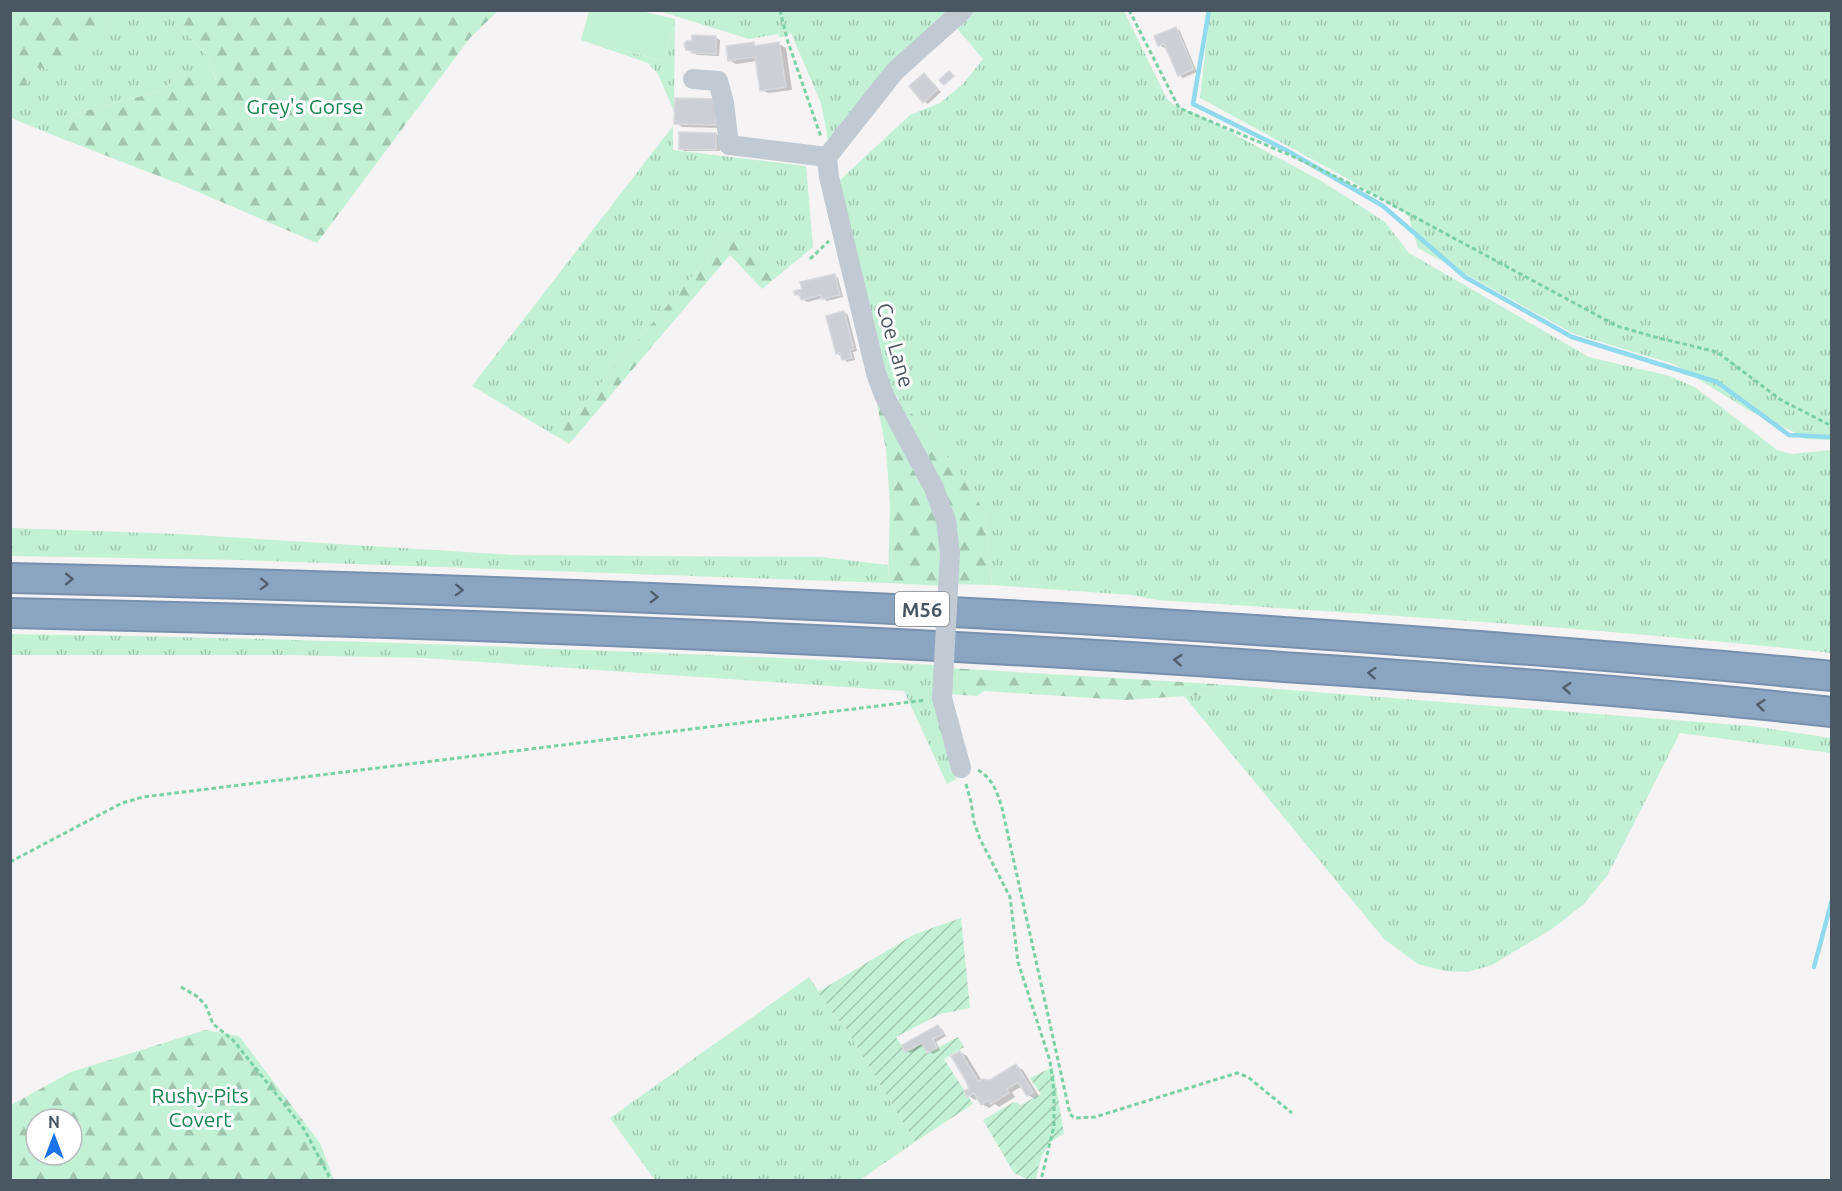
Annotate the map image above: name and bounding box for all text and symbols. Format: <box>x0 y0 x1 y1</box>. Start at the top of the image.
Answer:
park label: Grey's Gorse <box>246 94 364 118</box>
street label: Coe Lane <box>873 300 919 390</box>
one-way arrow <box>64 573 73 586</box>
one-way arrow <box>259 578 268 590</box>
one-way arrow <box>454 583 463 596</box>
one-way arrow <box>649 591 658 604</box>
road number: M56 <box>895 592 949 626</box>
one-way arrow <box>1173 653 1182 666</box>
one-way arrow <box>1368 667 1377 680</box>
one-way arrow <box>1562 681 1571 694</box>
one-way arrow <box>1756 699 1765 712</box>
park label: Rushy-Pits Covert <box>151 1083 249 1131</box>
north arrow <box>24 1107 84 1167</box>
text: N <box>48 1113 60 1131</box>

